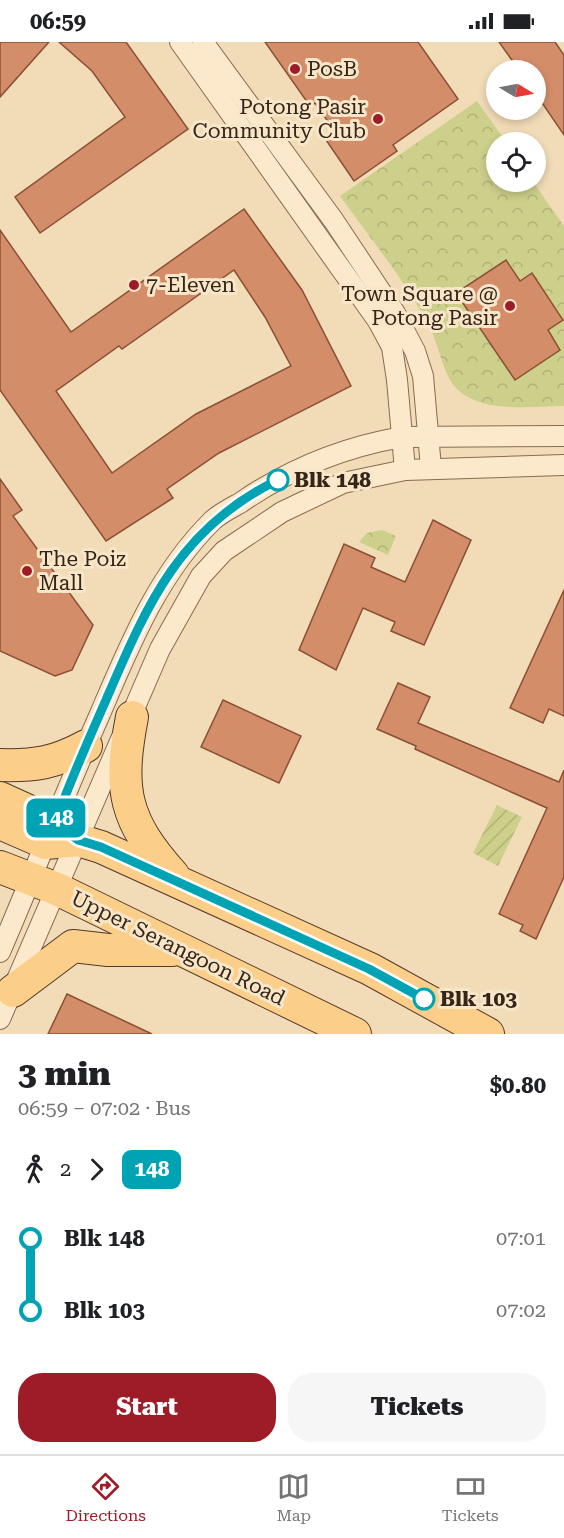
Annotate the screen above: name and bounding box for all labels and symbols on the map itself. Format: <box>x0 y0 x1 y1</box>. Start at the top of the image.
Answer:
place label: PosB <box>307 57 357 81</box>
north arrow <box>486 60 546 120</box>
marker: PosB <box>288 62 302 76</box>
place label: Potong Pasir Community Club <box>193 95 366 143</box>
marker: Potong Pasir Community Club <box>371 112 385 126</box>
place label: 7-Eleven <box>146 273 236 297</box>
marker: 7-Eleven <box>127 278 141 292</box>
place label: Town Square @ Potong Pasir <box>341 282 498 330</box>
marker: Town Square @ Potong Pasir <box>503 299 517 313</box>
place label: Blk 148 <box>294 468 371 492</box>
marker: Blk 148 <box>267 469 289 491</box>
place label: The Poiz Mall <box>39 547 126 595</box>
marker: The Poiz Mall <box>20 564 34 578</box>
line badge: 148 <box>22 798 91 838</box>
street label: Upper Serangoon Road <box>67 886 289 1011</box>
place label: Blk 103 <box>440 987 517 1011</box>
marker: Blk 103 <box>413 988 435 1010</box>

